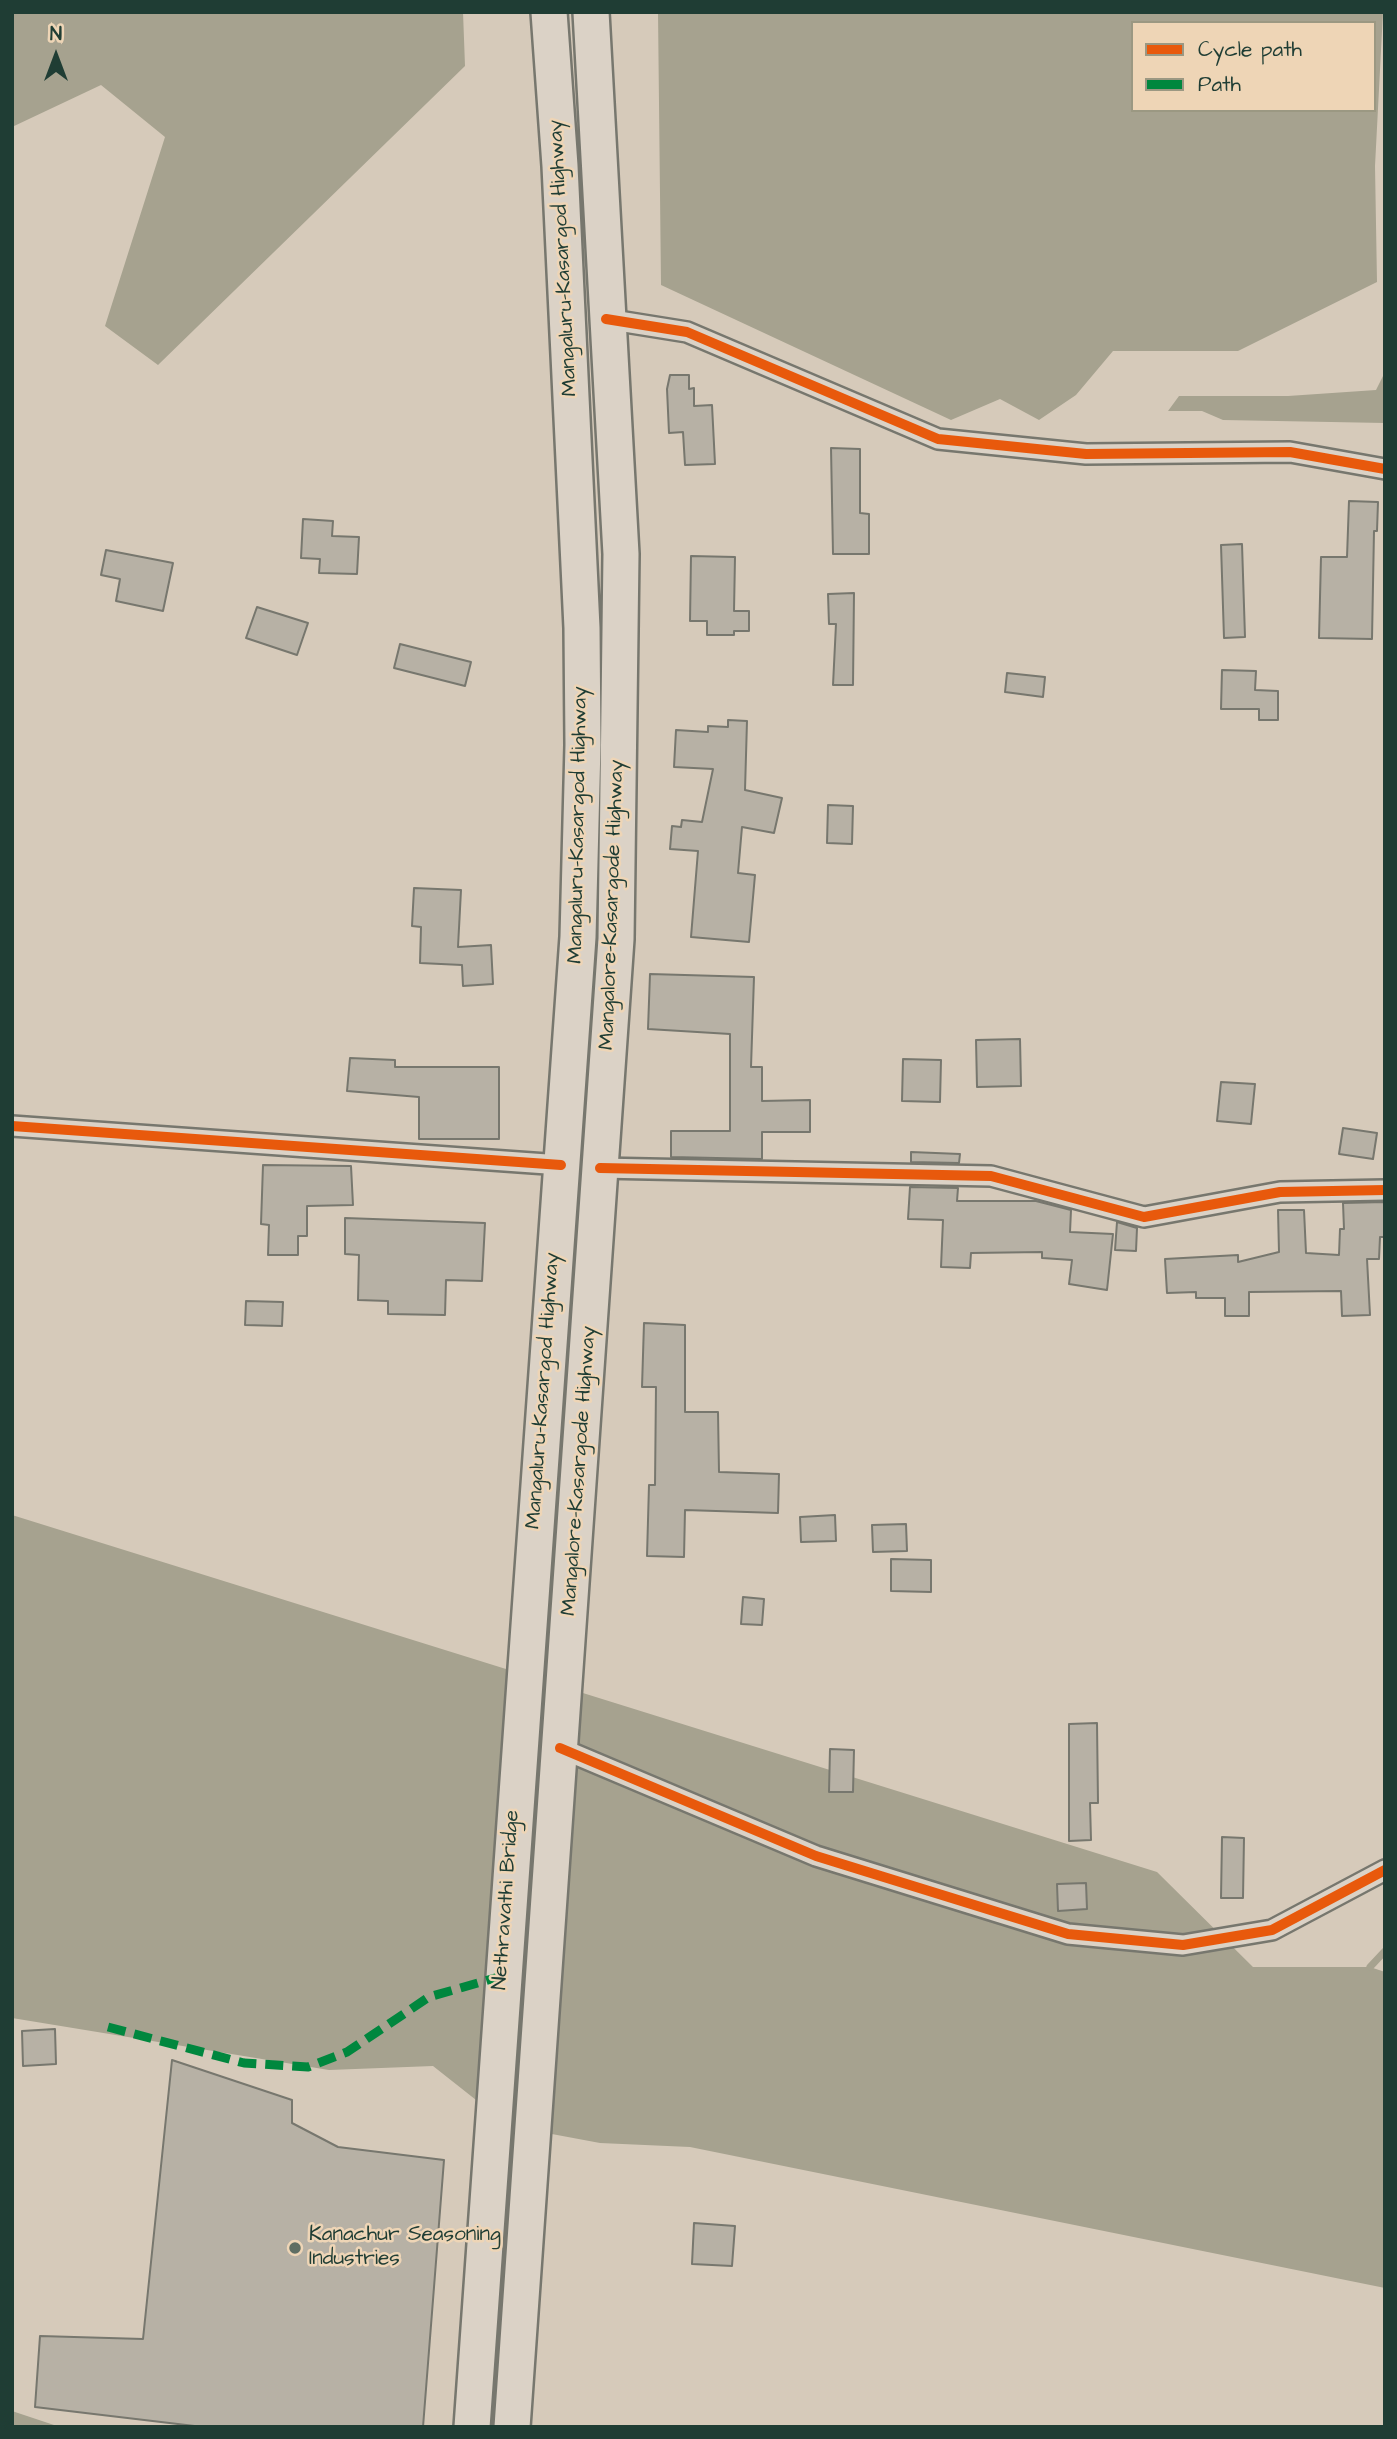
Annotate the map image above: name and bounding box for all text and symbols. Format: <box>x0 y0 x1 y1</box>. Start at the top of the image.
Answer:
north arrow <box>21 21 91 91</box>
text: N <box>50 21 62 48</box>
legend <box>1131 21 1376 112</box>
text: Cycle path <box>1198 35 1302 64</box>
text: Path <box>1198 70 1241 99</box>
street label: Mangaluru-Kasargod Highway <box>544 119 584 397</box>
street label: Mangaluru-Kasargod Highway <box>564 686 594 964</box>
street label: Mangalore-Kasargode Highway <box>595 759 631 1051</box>
street label: Mangaluru-Kasargod Highway <box>522 1252 566 1530</box>
street label: Mangalore-Kasargode Highway <box>557 1325 603 1617</box>
street label: Nethravathi Bridge <box>488 1809 526 1991</box>
place label: Kanachur Seasoning Industries <box>309 2223 501 2273</box>
marker: Kanachur Seasoning Industries <box>287 2240 303 2256</box>

